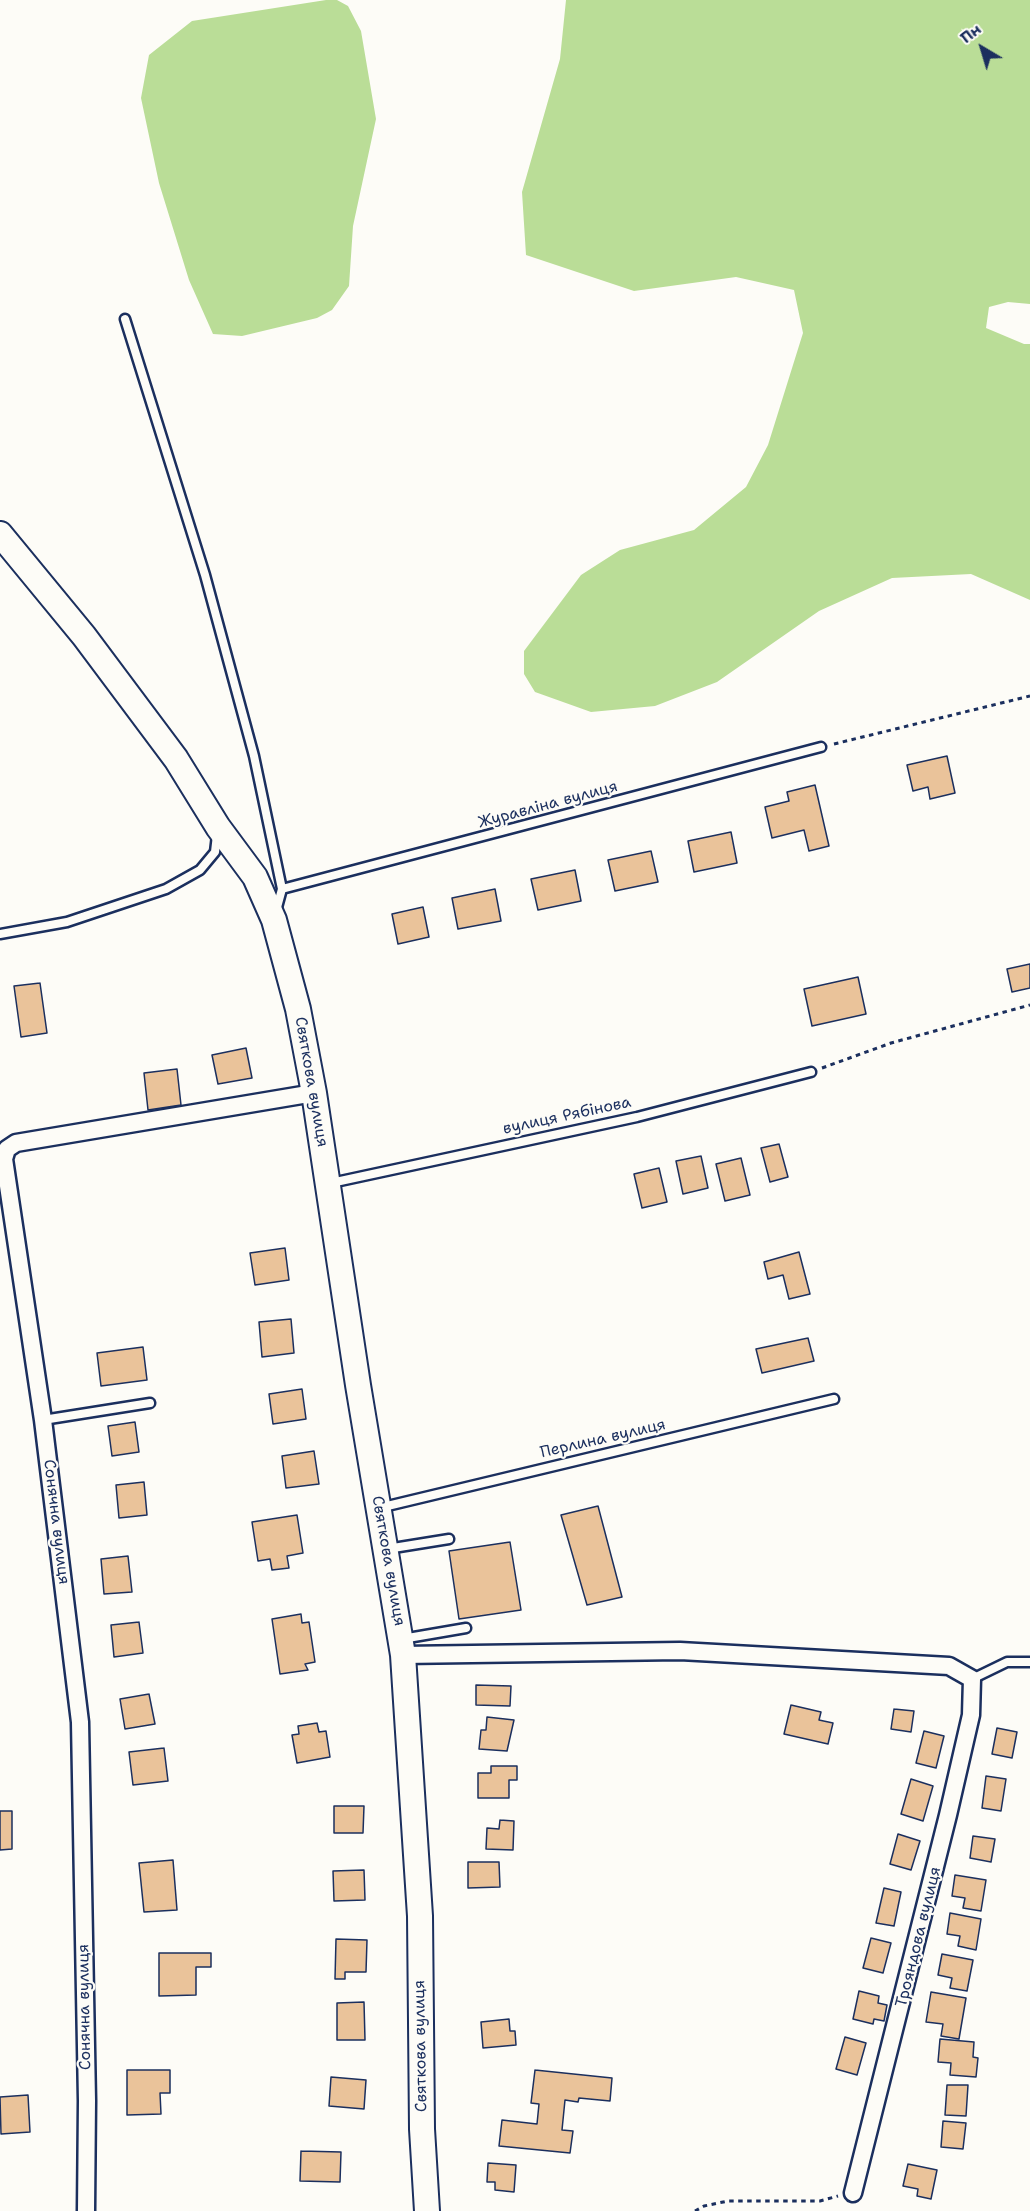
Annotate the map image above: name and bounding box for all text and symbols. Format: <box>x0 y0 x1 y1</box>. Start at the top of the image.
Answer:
north arrow <box>952 18 1012 78</box>
text: Пн <box>956 19 985 48</box>
street label: Журавліна вулиця <box>476 777 620 833</box>
street label: Святкова вулиця <box>290 1015 332 1149</box>
street label: вулиця Рябінова <box>501 1093 633 1139</box>
street label: Перлина вулиця <box>538 1415 668 1463</box>
street label: Сонячна вулиця <box>39 1458 73 1586</box>
street label: Святкова вулиця <box>367 1494 409 1628</box>
street label: Трояндова вулиця <box>892 1865 946 2009</box>
street label: Сонячна вулиця <box>74 1944 96 2070</box>
street label: Святкова вулиця <box>410 1980 432 2112</box>

